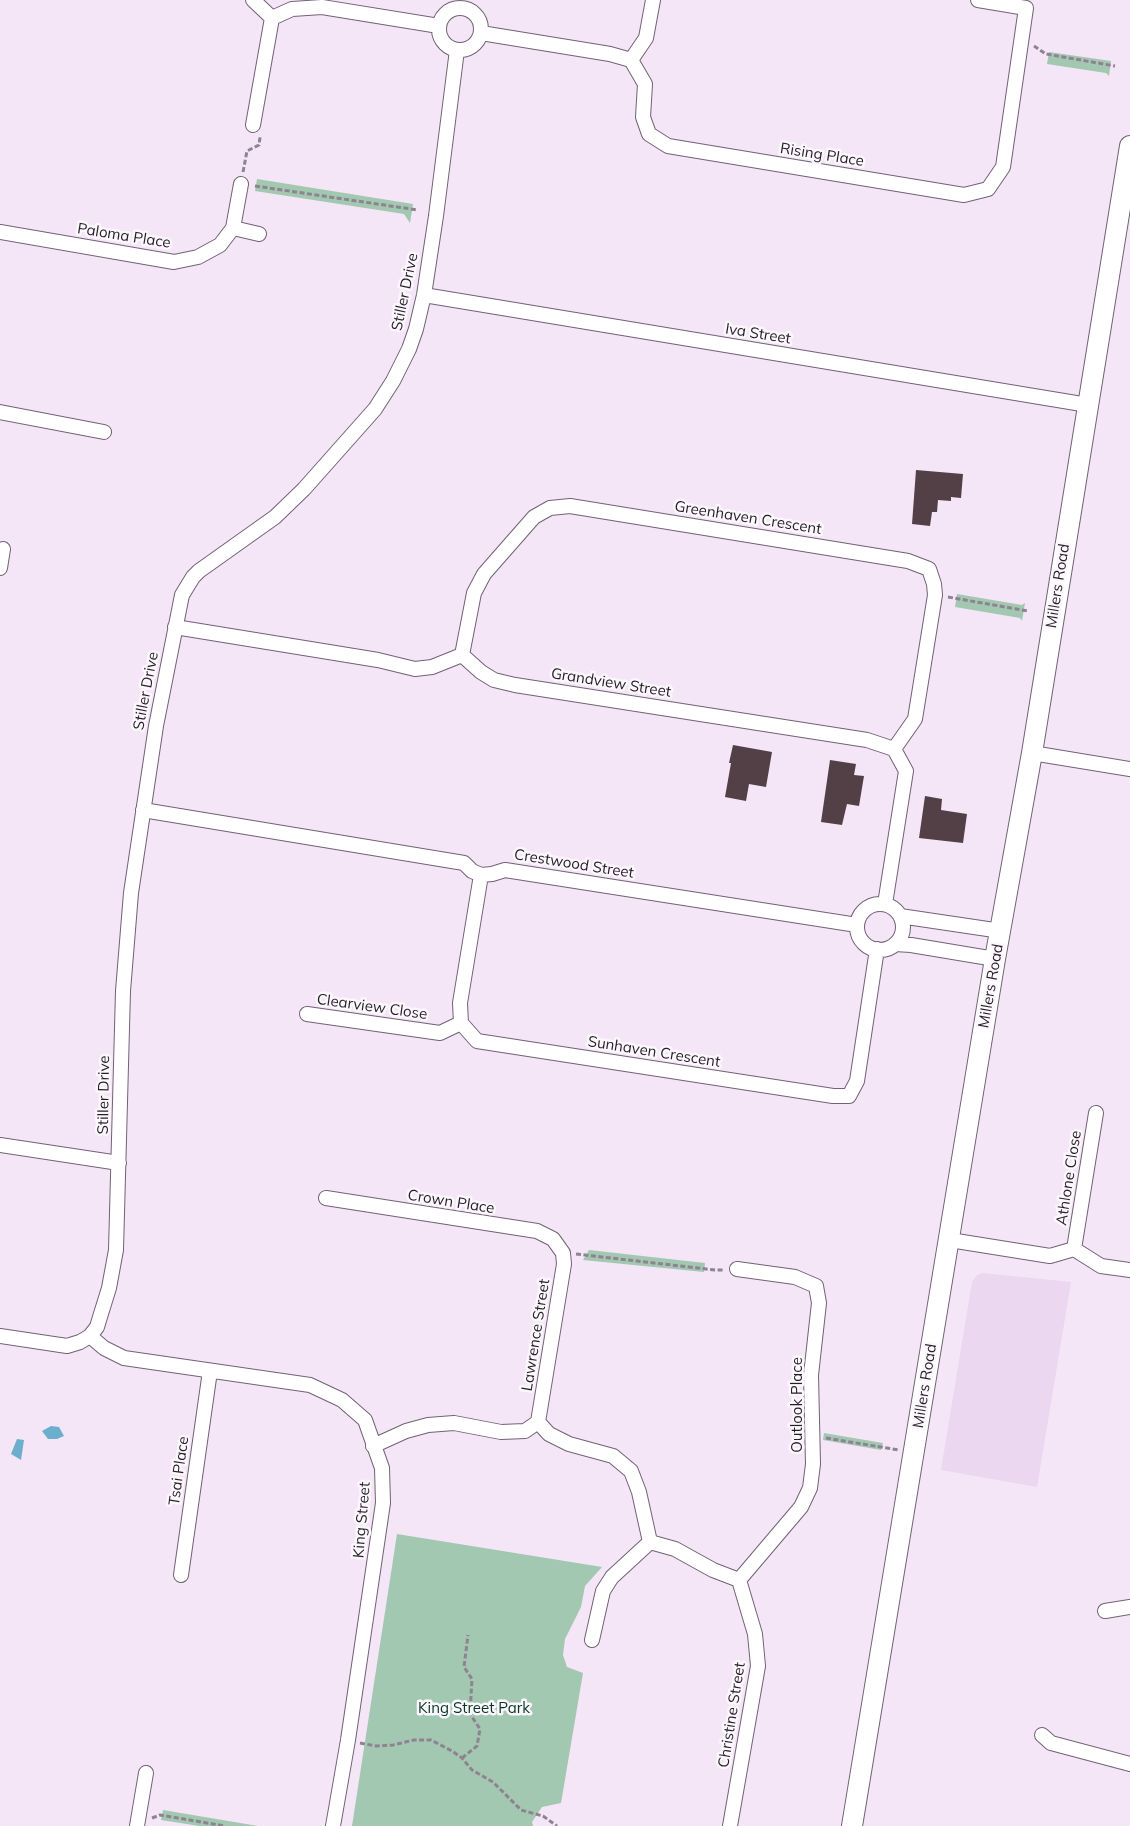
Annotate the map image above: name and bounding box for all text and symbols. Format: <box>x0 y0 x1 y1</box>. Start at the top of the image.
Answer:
street label: Rising Place <box>779 140 865 170</box>
street label: Paloma Place <box>76 220 172 252</box>
street label: Stiller Drive <box>388 251 422 333</box>
street label: Iva Street <box>724 320 792 348</box>
street label: Greenhaven Crescent <box>673 497 823 539</box>
street label: Millers Road <box>1042 542 1074 630</box>
street label: Stiller Drive <box>130 650 162 732</box>
street label: Grandview Street <box>550 665 672 701</box>
street label: Crestwood Street <box>513 846 635 882</box>
street label: Millers Road <box>975 942 1007 1030</box>
street label: Clearview Close <box>316 990 428 1024</box>
street label: Sunhaven Crescent <box>586 1033 722 1071</box>
street label: Stiller Drive <box>94 1055 114 1135</box>
street label: Athlone Close <box>1053 1129 1085 1227</box>
street label: Crown Place <box>406 1186 496 1218</box>
street label: Lawrence Street <box>518 1278 554 1392</box>
street label: Millers Road <box>909 1342 941 1430</box>
street label: Outlook Place <box>788 1357 806 1453</box>
street label: Tsai Place <box>165 1435 193 1507</box>
street label: King Street <box>350 1481 374 1559</box>
street label: Christine Street <box>715 1661 749 1769</box>
park label: King Street Park <box>418 1699 530 1717</box>

